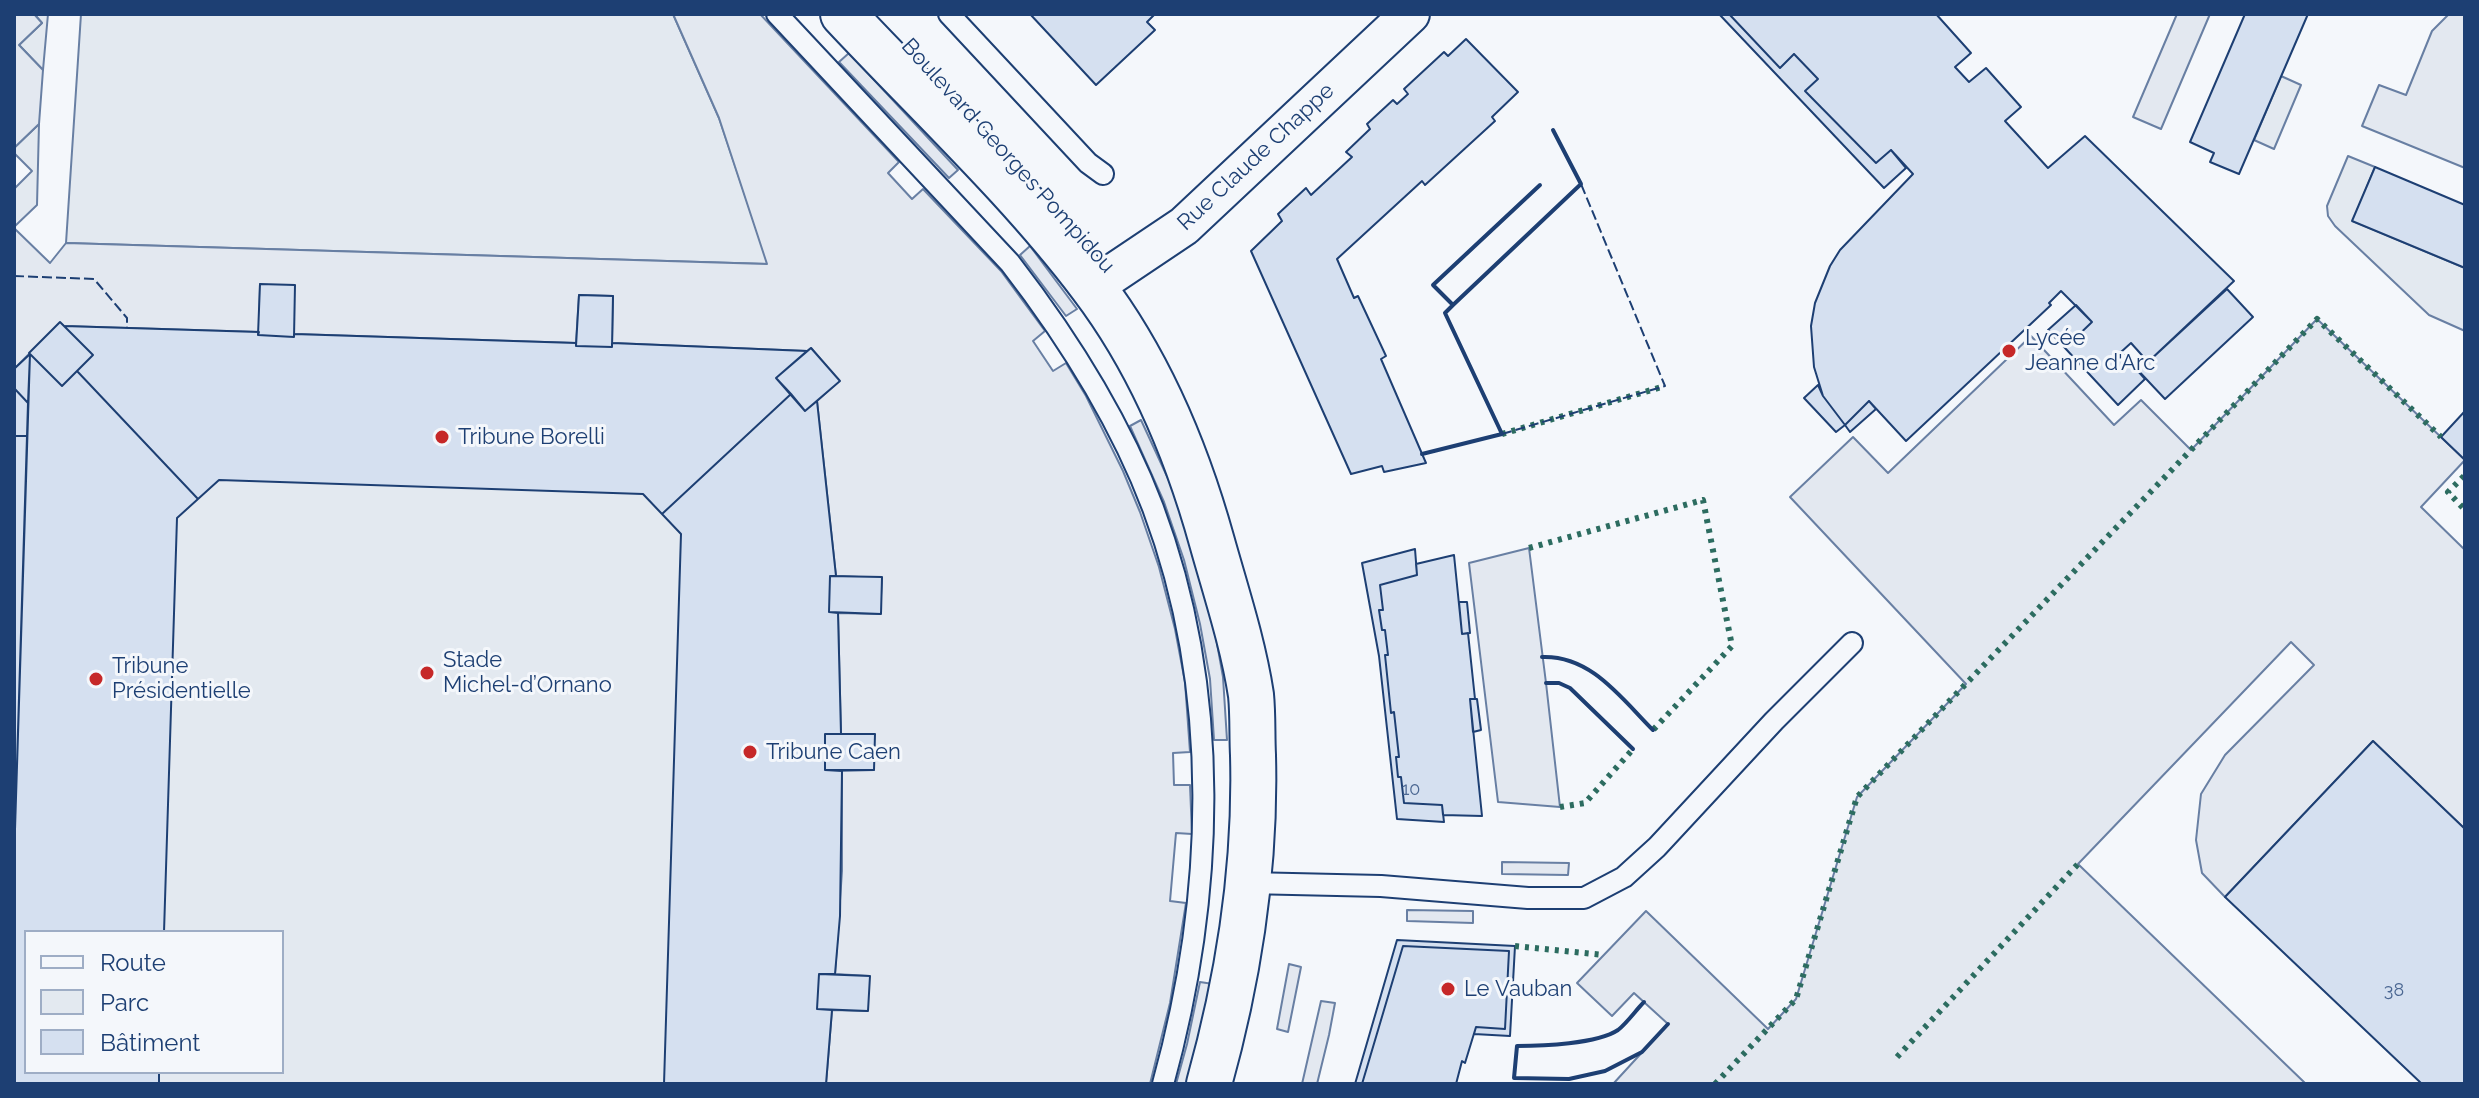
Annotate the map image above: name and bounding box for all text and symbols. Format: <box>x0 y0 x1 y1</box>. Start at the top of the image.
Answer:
street label: Boulevard Georges Pompidou <box>896 33 1120 279</box>
street label: Rue Claude Chappe <box>1172 78 1340 236</box>
place label: Lycée Jeanne d'Arc <box>2025 325 2155 376</box>
marker: Lycée Jeanne d'Arc <box>2000 342 2018 360</box>
place label: Tribune Borelli <box>458 424 605 450</box>
marker: Tribune Borelli <box>433 428 451 446</box>
place label: Stade Michel-d’Ornano <box>443 647 612 698</box>
place label: Tribune Présidentielle <box>112 653 251 704</box>
marker: Stade Michel-d’Ornano <box>418 664 436 682</box>
marker: Tribune Présidentielle <box>87 670 105 688</box>
place label: Tribune Caen <box>766 739 901 765</box>
marker: Tribune Caen <box>741 743 759 761</box>
house number: 10 <box>1402 779 1420 801</box>
legend <box>24 930 284 1074</box>
text: Route <box>100 948 166 977</box>
place label: Le Vauban <box>1464 976 1572 1002</box>
marker: Le Vauban <box>1439 980 1457 998</box>
house number: 38 <box>2384 980 2404 1002</box>
text: Parc <box>100 988 149 1017</box>
text: Bâtiment <box>100 1028 200 1057</box>

